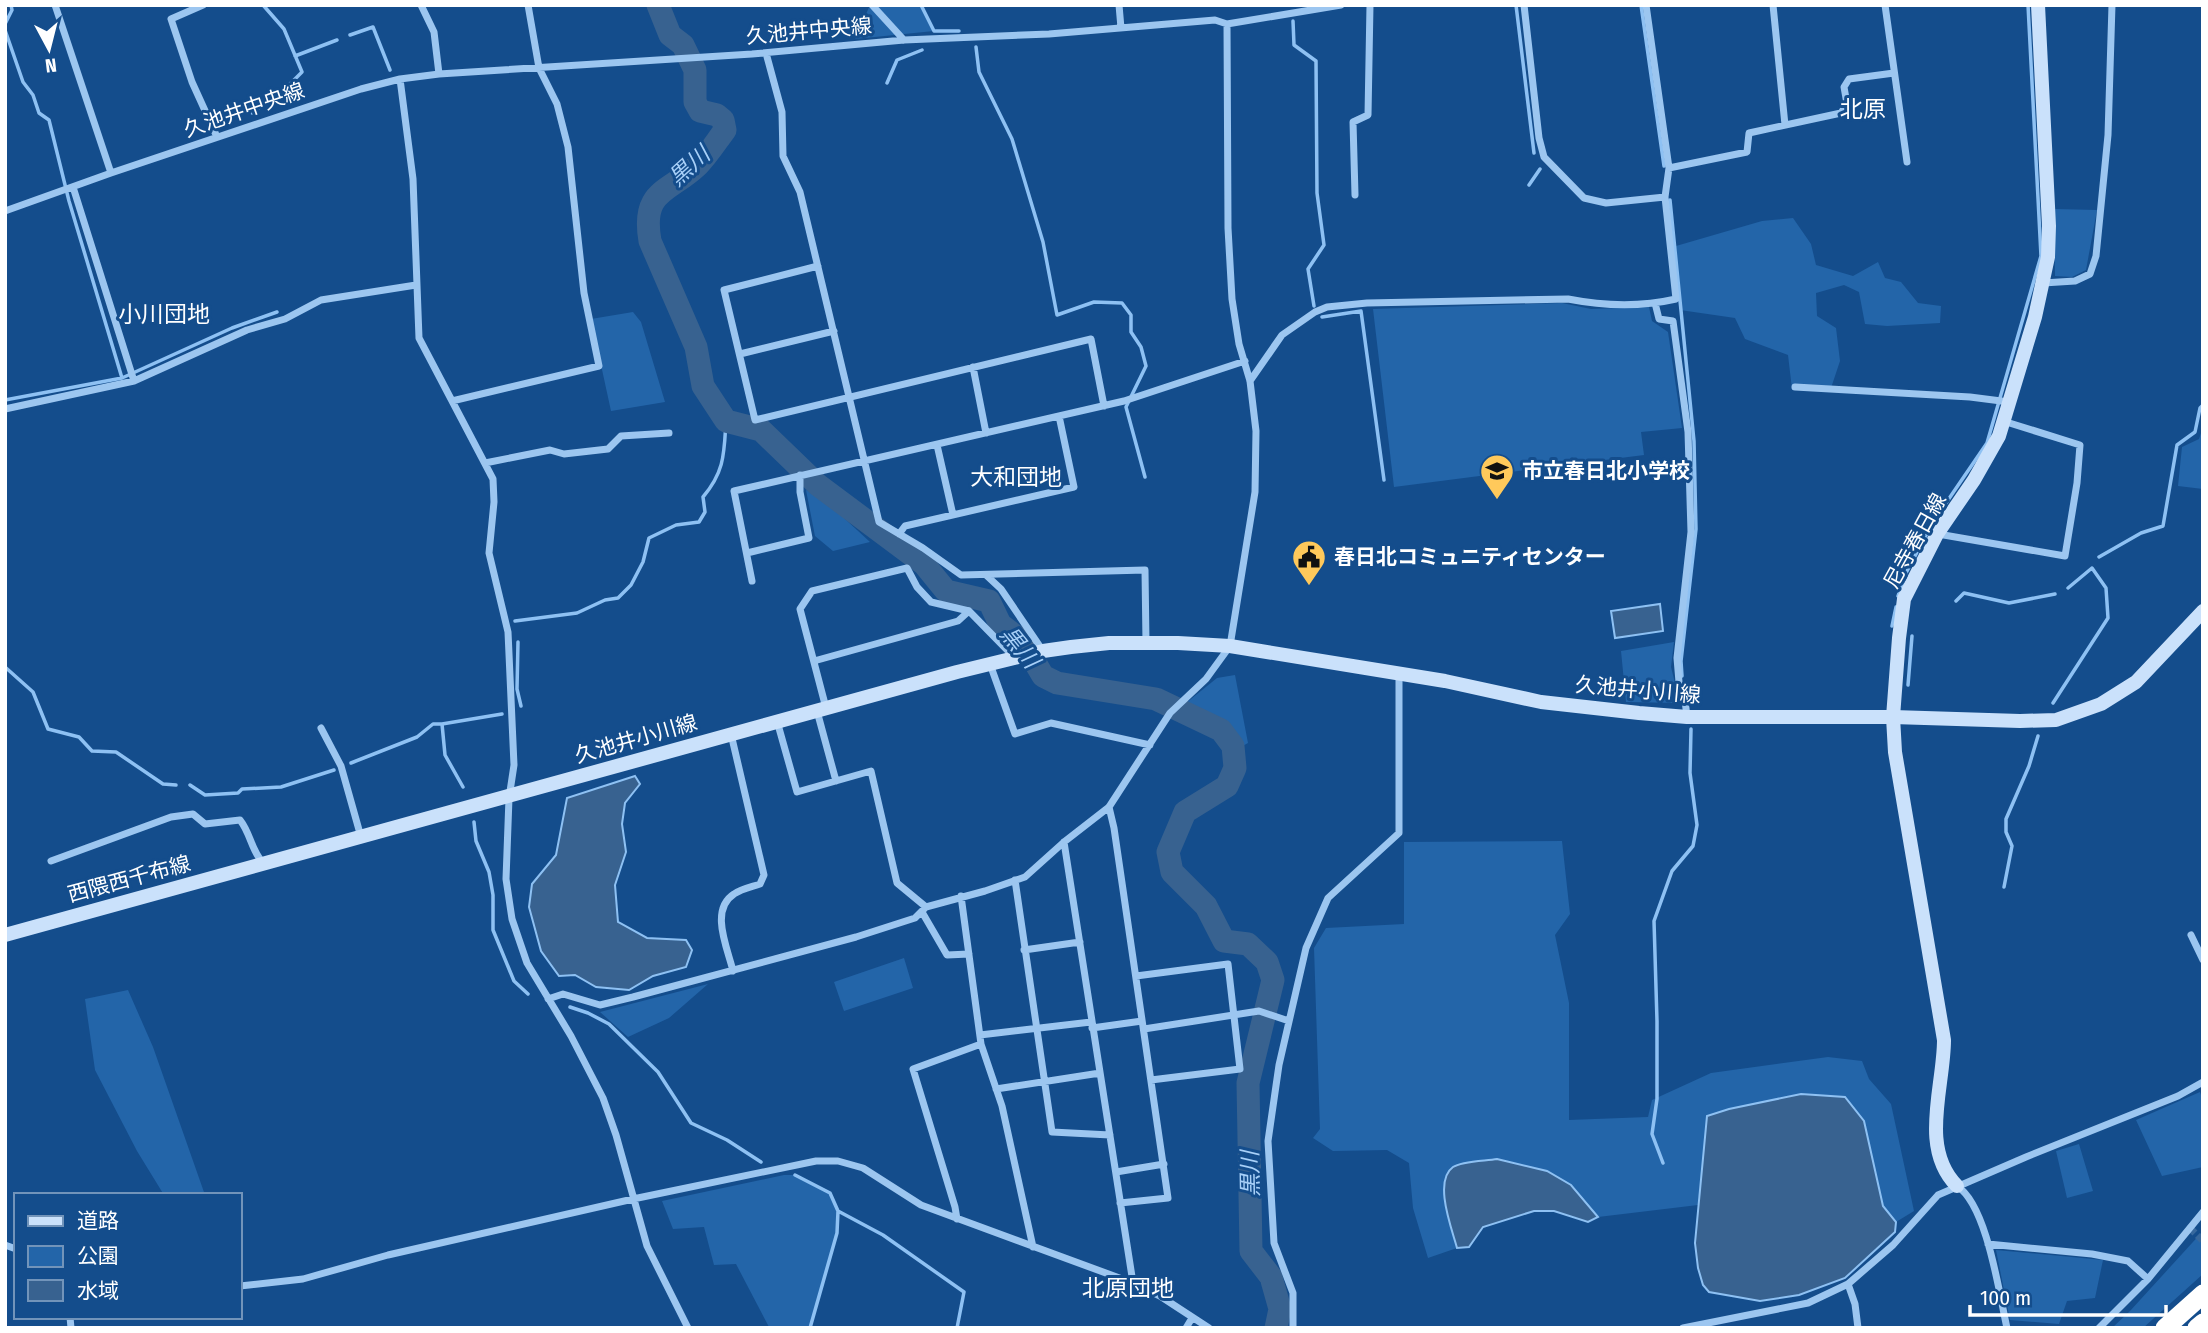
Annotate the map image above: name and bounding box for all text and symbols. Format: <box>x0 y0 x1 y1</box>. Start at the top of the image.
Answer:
street label: 久池井中央線 <box>745 13 873 49</box>
north arrow <box>14 14 84 84</box>
text: N <box>44 53 58 77</box>
street label: 久池井中央線 <box>180 77 308 143</box>
district label: 北原 <box>1840 95 1886 123</box>
water label: 黒川 <box>663 138 718 192</box>
district label: 小川団地 <box>118 300 210 328</box>
school or university icon: 市立春日北小学校 <box>1478 452 1516 501</box>
place label: 市立春日北小学校 <box>1522 458 1690 484</box>
district label: 大和団地 <box>970 463 1062 491</box>
street label: 尼寺春日線 <box>1878 489 1952 593</box>
public building icon: 春日北コミュニティセンター <box>1290 538 1328 587</box>
place label: 春日北コミュニティセンター <box>1334 544 1606 570</box>
water label: 黒川 <box>995 620 1047 676</box>
street label: 久池井小川線 <box>1574 672 1702 708</box>
street label: 久池井小川線 <box>572 709 700 769</box>
street label: 西隈西千布線 <box>65 850 193 908</box>
water label: 黒川 <box>1236 1148 1264 1197</box>
legend <box>14 1193 242 1319</box>
text: 道路 <box>77 1208 119 1234</box>
text: 公園 <box>77 1243 119 1269</box>
district label: 北原団地 <box>1082 1274 1174 1302</box>
scale bar <box>1970 1274 2166 1318</box>
text: 水域 <box>77 1278 119 1304</box>
text: 100 m <box>1980 1285 2031 1311</box>

